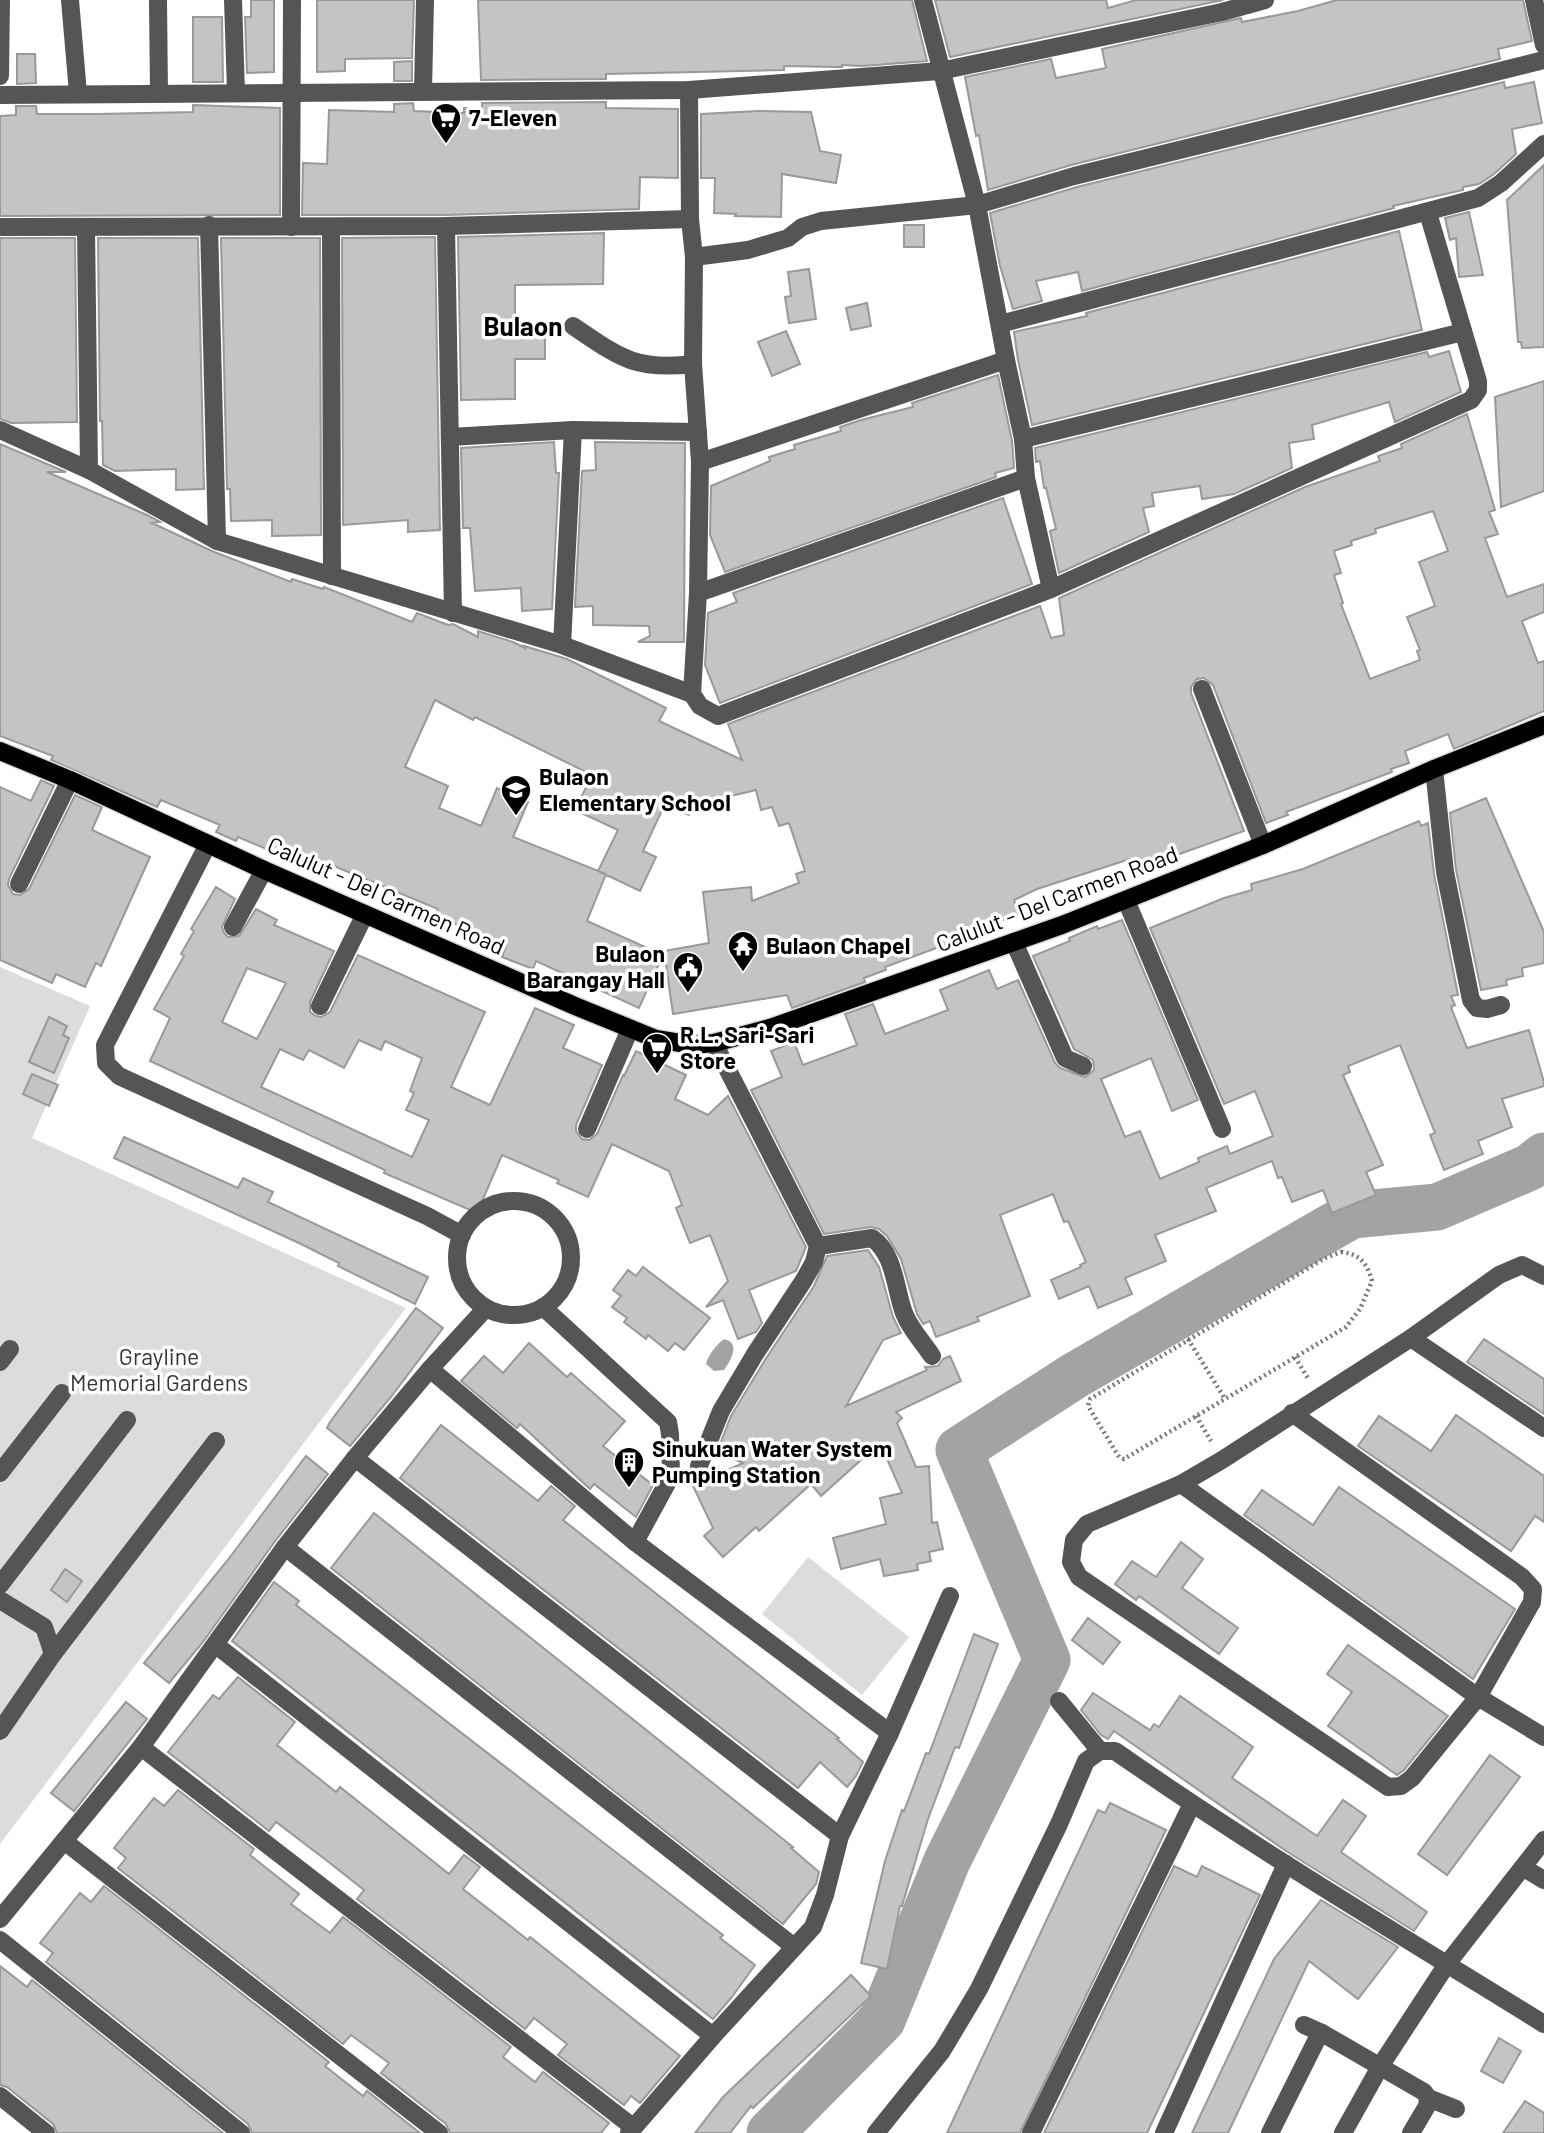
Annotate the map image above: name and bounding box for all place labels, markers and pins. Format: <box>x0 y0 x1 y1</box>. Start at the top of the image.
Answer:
supermarket icon: 7-Eleven <box>429 101 463 145</box>
place label: 7-Eleven <box>469 103 557 131</box>
place label: Bulaon Elementary School <box>539 762 731 816</box>
school or university icon: Bulaon Elementary School <box>499 773 533 817</box>
temple icon: Bulaon Chapel <box>726 929 760 973</box>
place label: Bulaon Chapel <box>766 931 910 959</box>
place label: Bulaon Barangay Hall <box>527 939 665 993</box>
public building icon: Bulaon Barangay Hall <box>671 950 705 994</box>
place label: R.L. Sari-Sari Store <box>680 1020 814 1074</box>
supermarket icon: R.L. Sari-Sari Store <box>640 1031 674 1075</box>
place label: Sinukuan Water System Pumping Station <box>652 1434 892 1488</box>
building icon: Sinukuan Water System Pumping Station <box>612 1445 646 1489</box>

